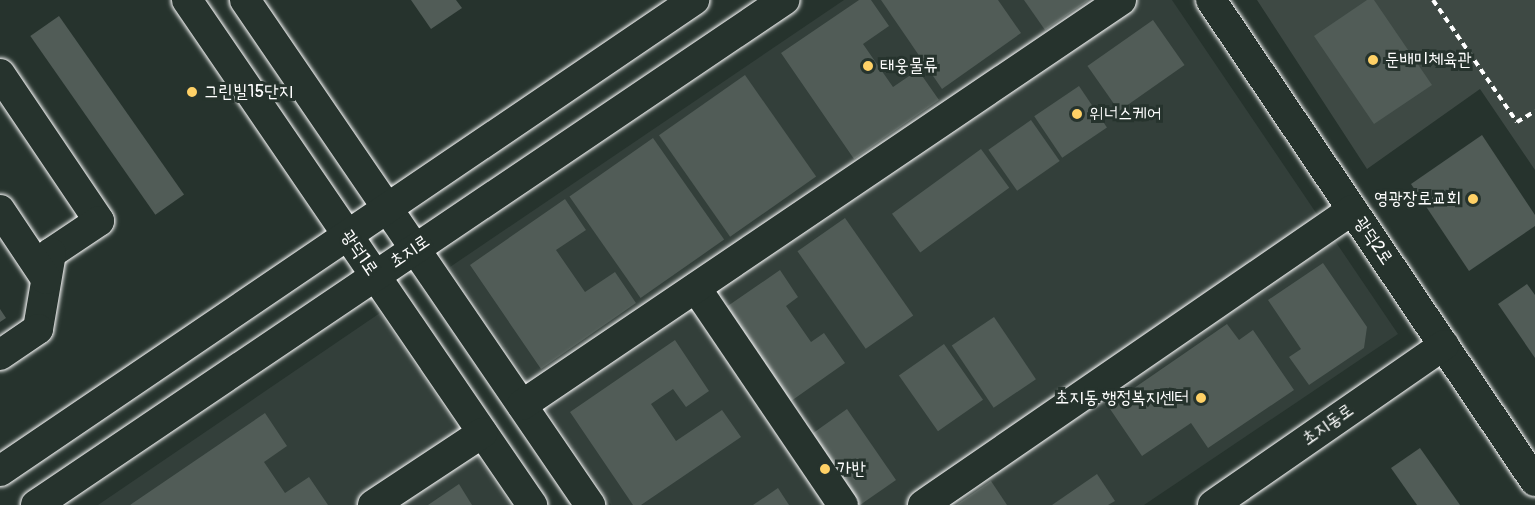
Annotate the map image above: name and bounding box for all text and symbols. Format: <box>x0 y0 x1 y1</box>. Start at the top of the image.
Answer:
place label: 둔배미체육관 <box>1385 49 1472 71</box>
marker: 둔배미체육관 <box>1366 53 1380 67</box>
place label: 태웅물류 <box>880 55 938 77</box>
marker: 태웅물류 <box>861 59 875 73</box>
place label: 그린빌15단지 <box>204 81 293 103</box>
marker: 그린빌15단지 <box>185 85 199 99</box>
place label: 위너스케어 <box>1089 103 1161 125</box>
marker: 위너스케어 <box>1070 107 1084 121</box>
place label: 영광장로교회 <box>1374 188 1461 210</box>
marker: 영광장로교회 <box>1466 192 1480 206</box>
street label: 광덕2로 <box>1349 213 1397 269</box>
street label: 광덕1로 <box>336 226 382 280</box>
street label: 초지로 <box>386 231 434 273</box>
place label: 초지동 행정복지센터 <box>1055 387 1189 409</box>
marker: 초지동 행정복지센터 <box>1194 391 1208 405</box>
street label: 초지동로 <box>1298 400 1358 450</box>
place label: 가반 <box>837 458 866 480</box>
marker: 가반 <box>818 462 832 476</box>

